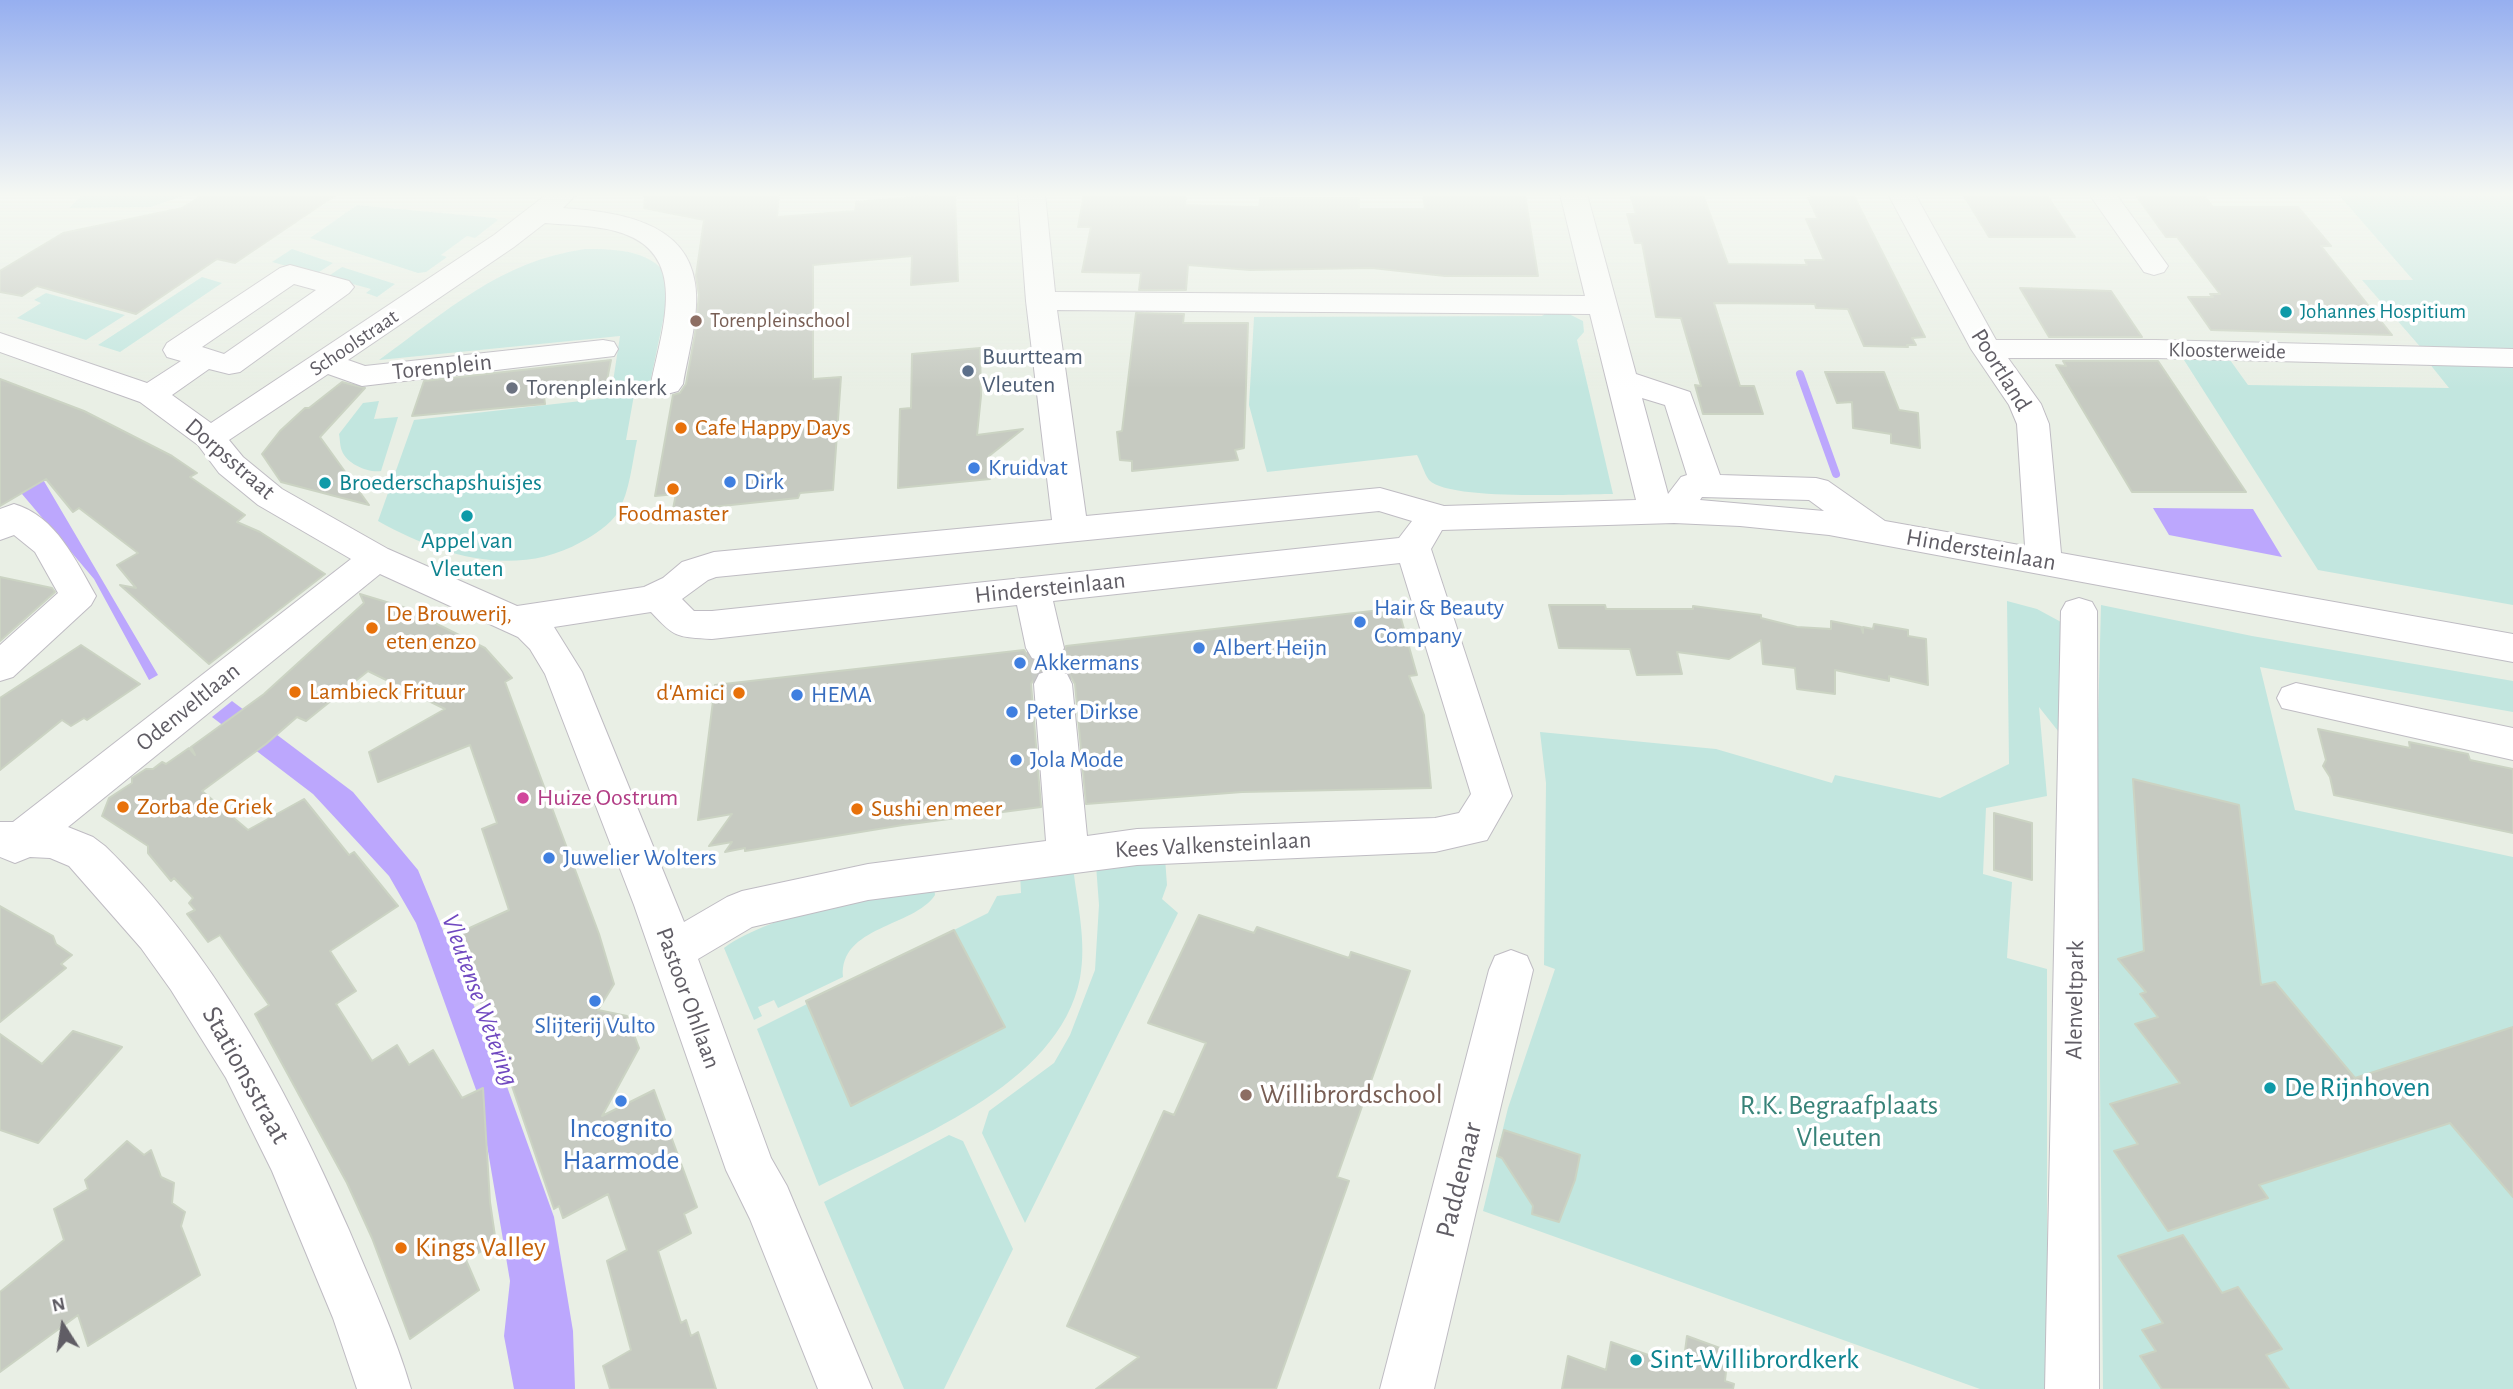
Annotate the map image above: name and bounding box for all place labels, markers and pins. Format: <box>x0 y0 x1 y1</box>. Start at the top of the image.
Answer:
place label: Johannes Hospitium <box>2300 299 2466 325</box>
marker: Johannes Hospitium <box>2278 304 2294 320</box>
place label: Torenpleinschool <box>710 308 850 334</box>
marker: Torenpleinschool <box>688 313 704 329</box>
place label: Buurtteam Vleuten <box>982 343 1083 399</box>
marker: Buurtteam Vleuten <box>960 363 976 379</box>
place label: Torenpleinkerk <box>526 374 667 402</box>
marker: Torenpleinkerk <box>504 380 520 396</box>
place label: Cafe Happy Days <box>695 414 851 442</box>
marker: Cafe Happy Days <box>673 420 689 436</box>
place label: Kruidvat <box>988 454 1068 482</box>
marker: Kruidvat <box>966 460 982 476</box>
place label: Dirk <box>744 468 784 496</box>
place label: Broederschapshuisjes <box>339 469 542 497</box>
marker: Dirk <box>722 474 738 490</box>
marker: Broederschapshuisjes <box>317 475 333 491</box>
marker: Foodmaster <box>665 481 681 497</box>
place label: Foodmaster <box>618 500 728 528</box>
marker: Appel van Vleuten <box>459 508 475 524</box>
place label: Appel van Vleuten <box>421 527 513 583</box>
place label: Hair & Beauty Company <box>1374 594 1504 650</box>
place label: De Brouwerij, eten enzo <box>386 600 512 656</box>
marker: Hair & Beauty Company <box>1352 614 1368 630</box>
marker: De Brouwerij, eten enzo <box>364 620 380 636</box>
place label: Albert Heijn <box>1213 634 1327 662</box>
marker: Albert Heijn <box>1191 640 1207 656</box>
place label: Akkermans <box>1034 649 1140 677</box>
marker: Akkermans <box>1012 655 1028 671</box>
place label: Lambieck Frituur <box>309 678 465 706</box>
place label: d'Amici <box>656 679 725 707</box>
place label: HEMA <box>811 681 872 709</box>
marker: Lambieck Frituur <box>287 684 303 700</box>
marker: d'Amici <box>731 685 747 701</box>
marker: HEMA <box>789 687 805 703</box>
place label: Peter Dirkse <box>1026 698 1139 726</box>
marker: Peter Dirkse <box>1004 704 1020 720</box>
place label: Jola Mode <box>1030 746 1123 774</box>
marker: Jola Mode <box>1008 752 1024 768</box>
place label: Huize Oostrum <box>537 784 678 812</box>
marker: Huize Oostrum <box>515 790 531 806</box>
place label: Zorba de Griek <box>137 793 273 821</box>
place label: Sushi en meer <box>871 795 1002 823</box>
marker: Zorba de Griek <box>115 799 131 815</box>
marker: Sushi en meer <box>849 801 865 817</box>
place label: Juwelier Wolters <box>563 844 717 872</box>
marker: Juwelier Wolters <box>541 850 557 866</box>
marker: Slijterij Vulto <box>587 993 603 1009</box>
place label: Slijterij Vulto <box>534 1012 656 1040</box>
place label: De Rijnhoven <box>2284 1071 2431 1105</box>
place label: Willibrordschool <box>1260 1078 1443 1112</box>
marker: De Rijnhoven <box>2262 1080 2278 1096</box>
marker: Willibrordschool <box>1238 1087 1254 1103</box>
marker: Incognito Haarmode <box>613 1093 629 1109</box>
place label: Incognito Haarmode <box>563 1112 679 1178</box>
place label: Kings Valley <box>415 1231 546 1265</box>
marker: Kings Valley <box>393 1240 409 1256</box>
place label: Sint-Willibrordkerk <box>1650 1343 1859 1377</box>
marker: Sint-Willibrordkerk <box>1628 1352 1644 1368</box>

